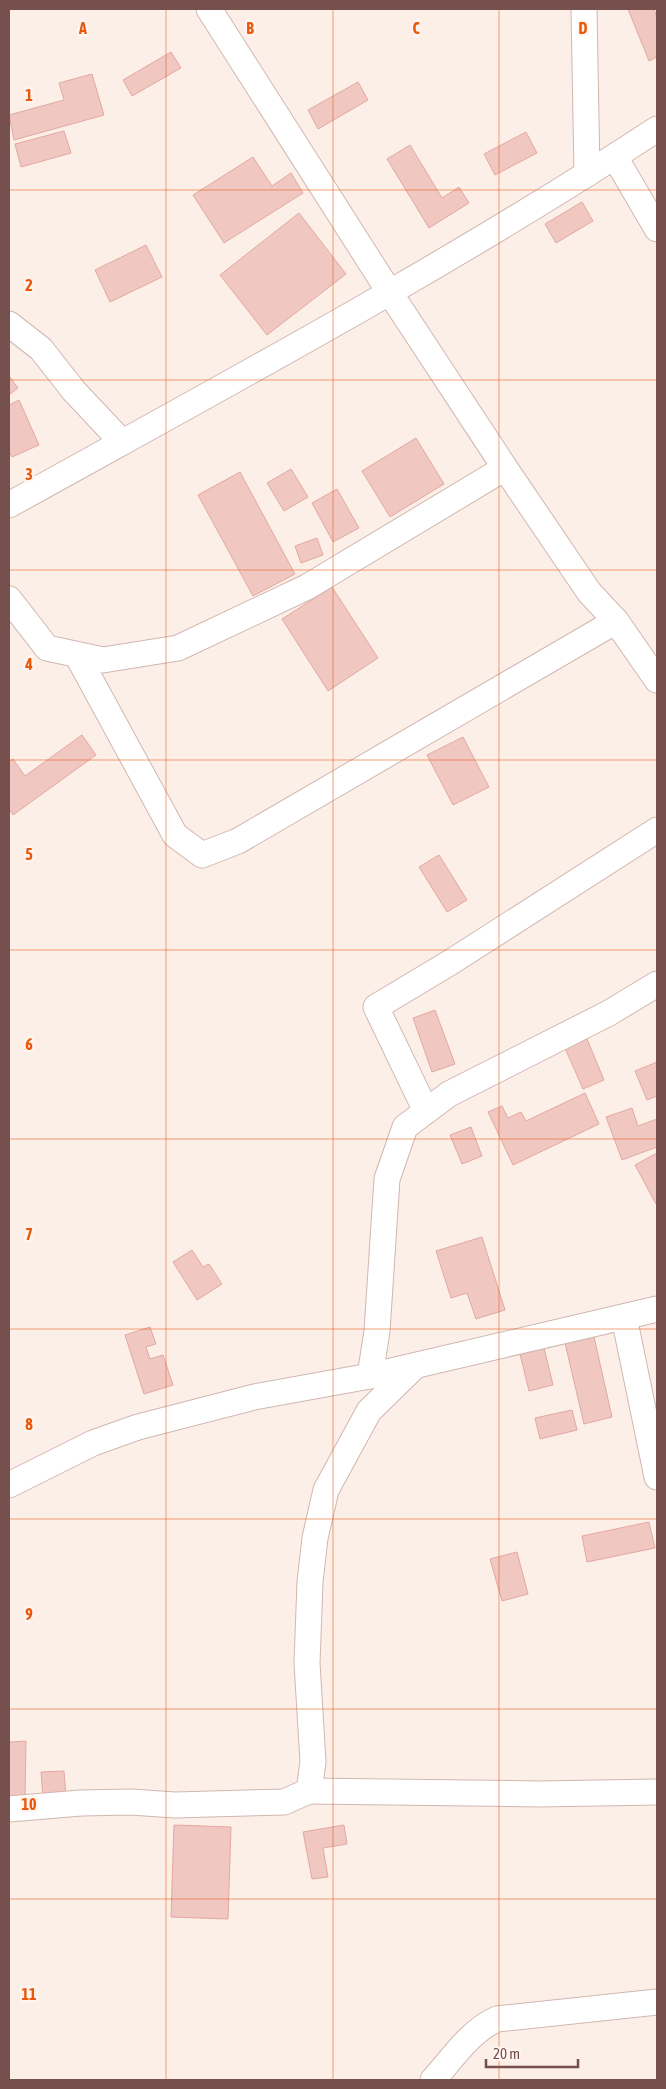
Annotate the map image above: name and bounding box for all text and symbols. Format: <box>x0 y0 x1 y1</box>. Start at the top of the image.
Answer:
text: A <box>78 19 87 37</box>
text: B <box>246 19 254 37</box>
text: C <box>412 19 420 37</box>
text: D <box>579 19 588 37</box>
text: 1 <box>25 86 33 104</box>
text: 2 <box>25 276 33 294</box>
text: 3 <box>25 465 33 483</box>
text: 4 <box>24 655 33 673</box>
text: 5 <box>25 845 33 863</box>
text: 6 <box>25 1035 33 1053</box>
text: 7 <box>25 1225 33 1243</box>
text: 8 <box>25 1415 33 1433</box>
text: 9 <box>25 1605 33 1623</box>
text: 10 <box>21 1795 37 1813</box>
text: 11 <box>21 1985 37 2003</box>
scale bar <box>486 2036 578 2068</box>
text: 20 m <box>493 2045 520 2062</box>

